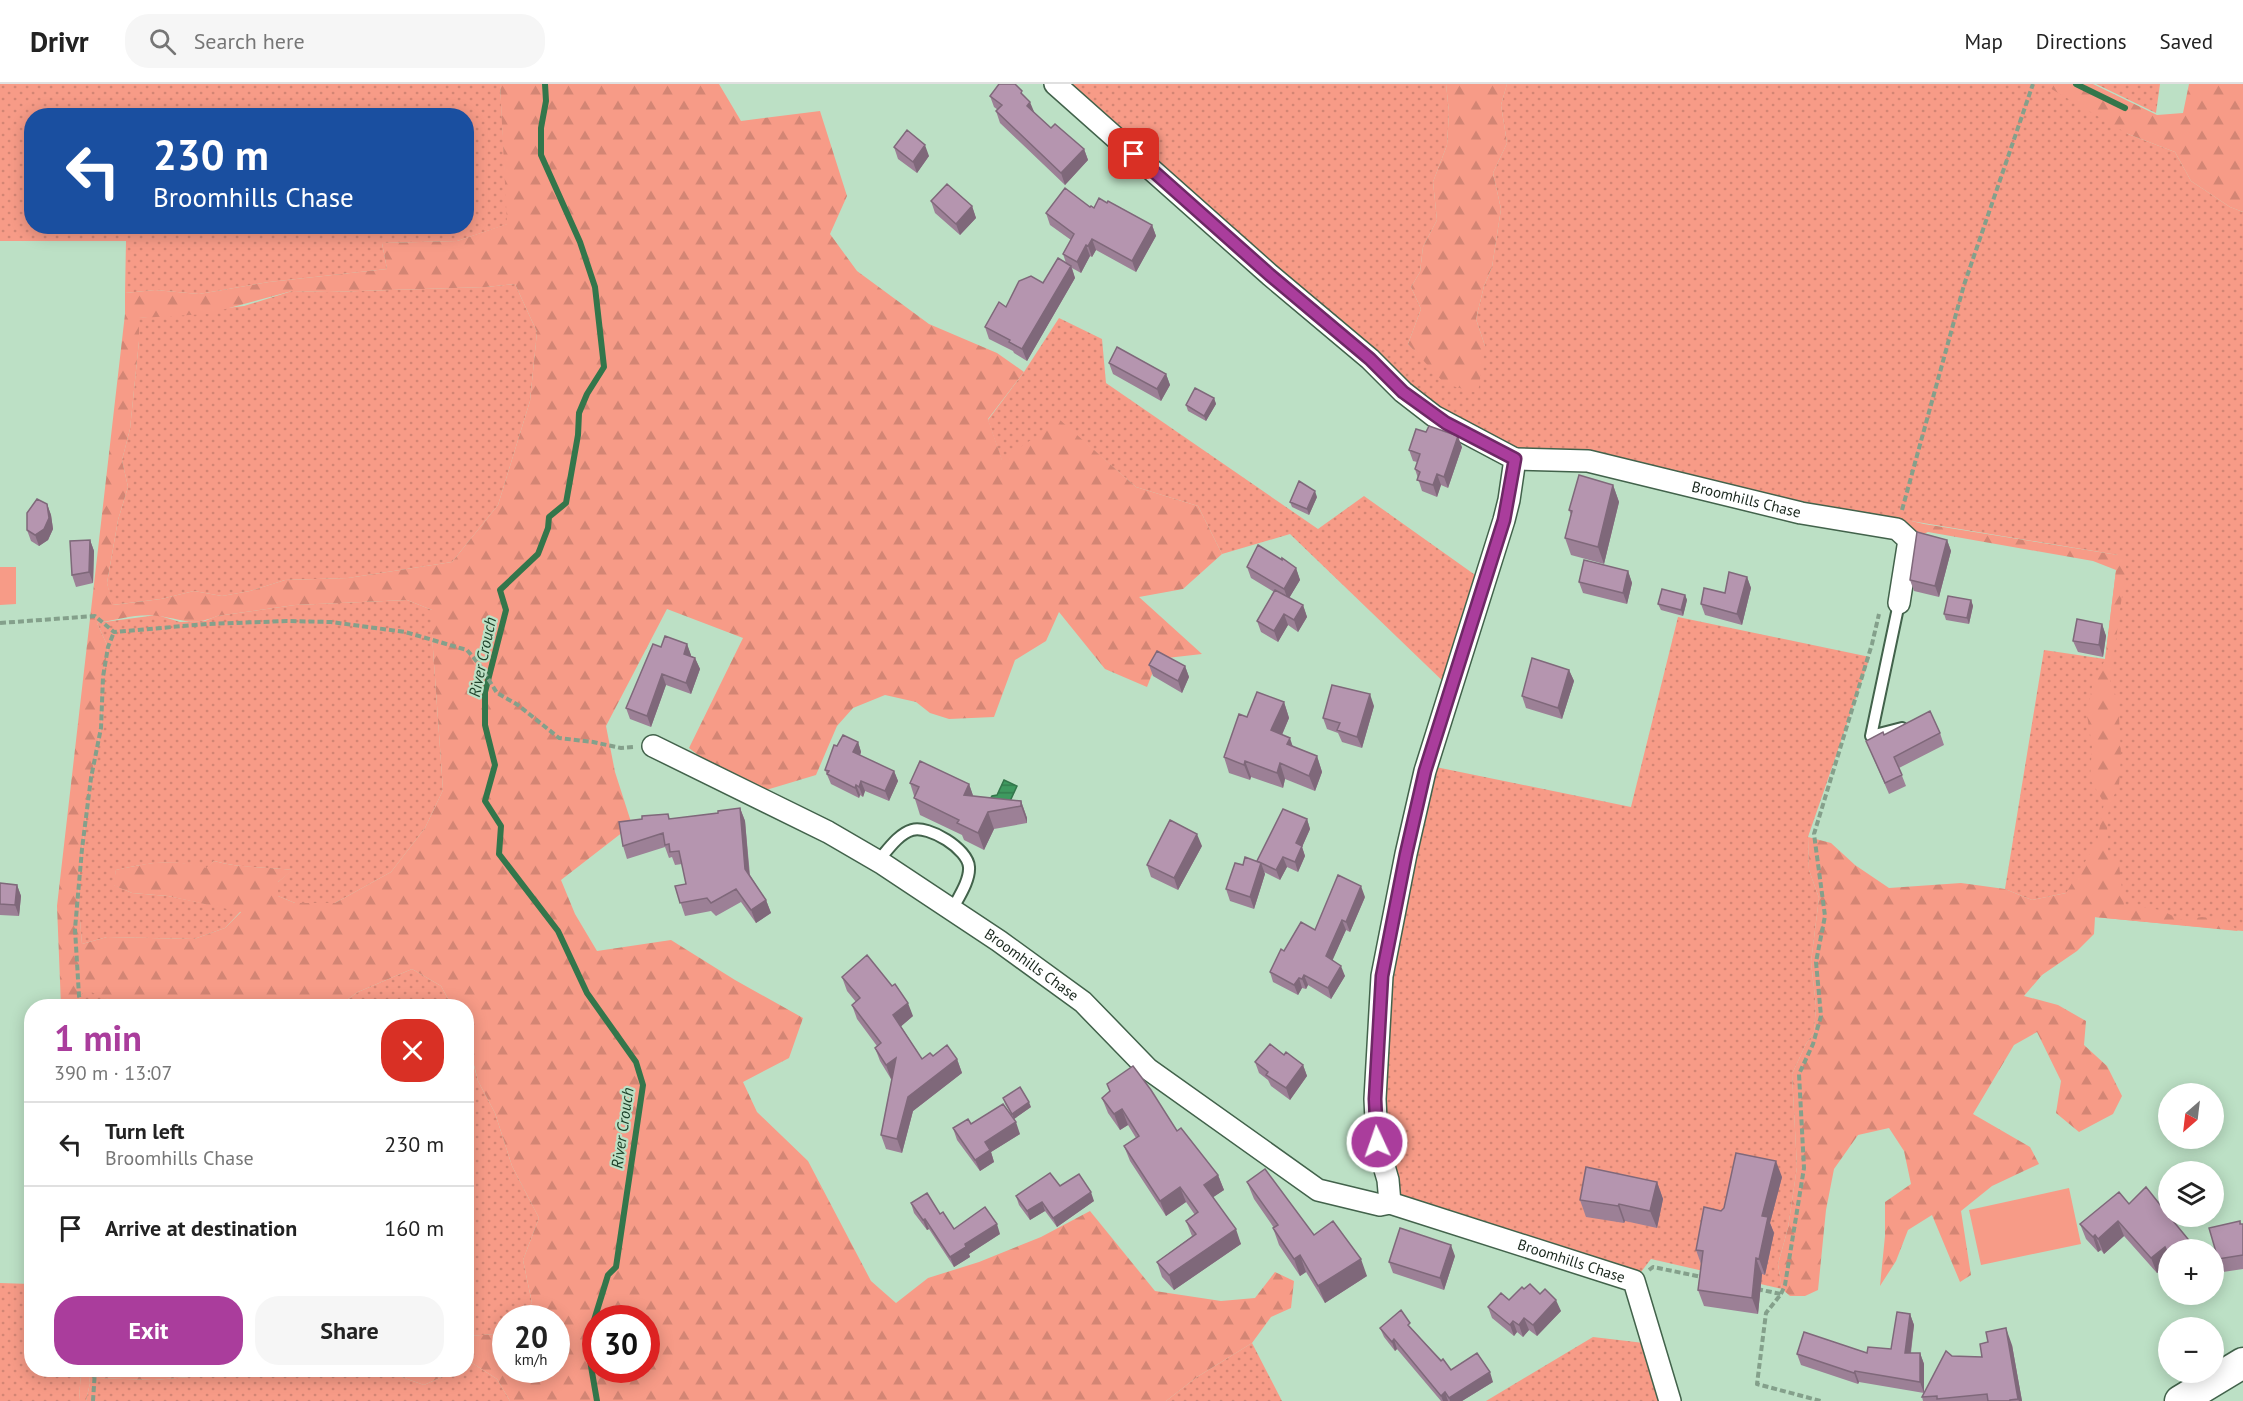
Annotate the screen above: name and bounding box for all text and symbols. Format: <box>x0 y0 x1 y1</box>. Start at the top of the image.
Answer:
search box <box>125 14 545 68</box>
text: Drivr <box>30 23 89 60</box>
icon: search <box>146 25 179 58</box>
text: Search here <box>194 27 305 55</box>
text: Map <box>1964 28 2003 55</box>
text: Directions <box>2036 28 2127 55</box>
text: Saved <box>2160 28 2213 55</box>
text: 230 m <box>153 127 269 182</box>
pin <box>1108 128 1159 179</box>
icon: left <box>54 132 132 210</box>
icon: arrive <box>1117 137 1150 170</box>
text: Broomhills Chase <box>153 180 354 214</box>
street label: Broomhills Chase <box>1690 477 1803 522</box>
water label: River Crouch <box>464 615 500 699</box>
street label: Broomhills Chase <box>981 924 1083 1005</box>
text: 1 min <box>54 1014 142 1061</box>
button: close <box>381 1019 444 1082</box>
text: 390 m · 13:07 <box>54 1060 172 1086</box>
north arrow <box>2158 1083 2224 1149</box>
map controls <box>2158 1083 2224 1383</box>
water label: River Crouch <box>606 1086 638 1170</box>
position arrow <box>1345 1110 1409 1174</box>
text: Turn left <box>105 1117 185 1145</box>
icon: left <box>54 1128 87 1161</box>
text: 230 m <box>384 1130 444 1158</box>
text: Broomhills Chase <box>105 1145 254 1171</box>
button: layers <box>2158 1161 2224 1227</box>
icon: arrive <box>54 1212 87 1245</box>
text: Arrive at destination <box>105 1214 297 1242</box>
text: 160 m <box>384 1214 444 1242</box>
street label: Broomhills Chase <box>1515 1234 1628 1287</box>
button: + <box>2158 1239 2224 1305</box>
button: Exit <box>54 1296 243 1365</box>
button: Share <box>255 1296 444 1365</box>
speed limit sign: 30 <box>582 1305 660 1383</box>
text: 20 <box>514 1317 548 1356</box>
button: − <box>2158 1317 2224 1383</box>
text: km/h <box>515 1350 547 1369</box>

